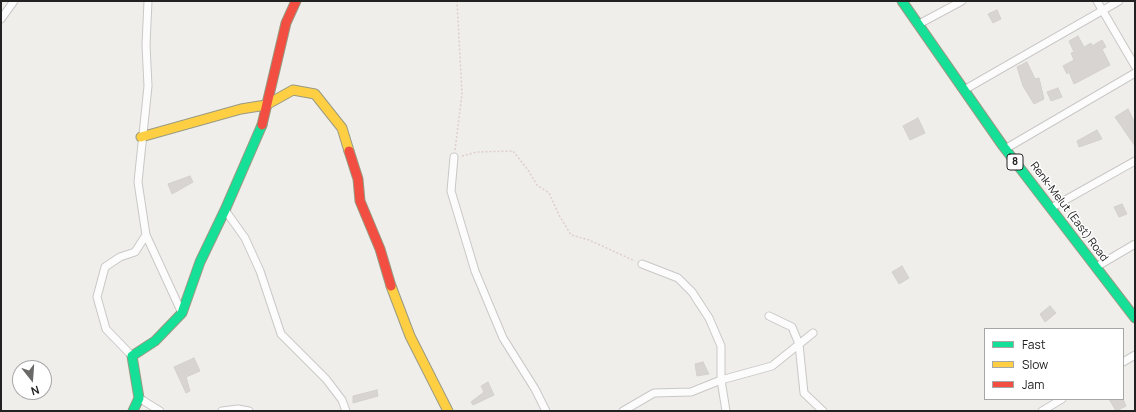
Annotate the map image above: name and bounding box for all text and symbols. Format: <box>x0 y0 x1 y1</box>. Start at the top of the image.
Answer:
road number: 8 <box>1007 154 1023 170</box>
street label: Renk-Melut (East) Road <box>1027 160 1111 264</box>
legend <box>984 328 1124 400</box>
text: Fast <box>1022 336 1046 353</box>
text: Slow <box>1022 356 1048 373</box>
north arrow <box>12 360 52 400</box>
text: Jam <box>1022 376 1044 393</box>
text: N <box>29 383 41 399</box>

